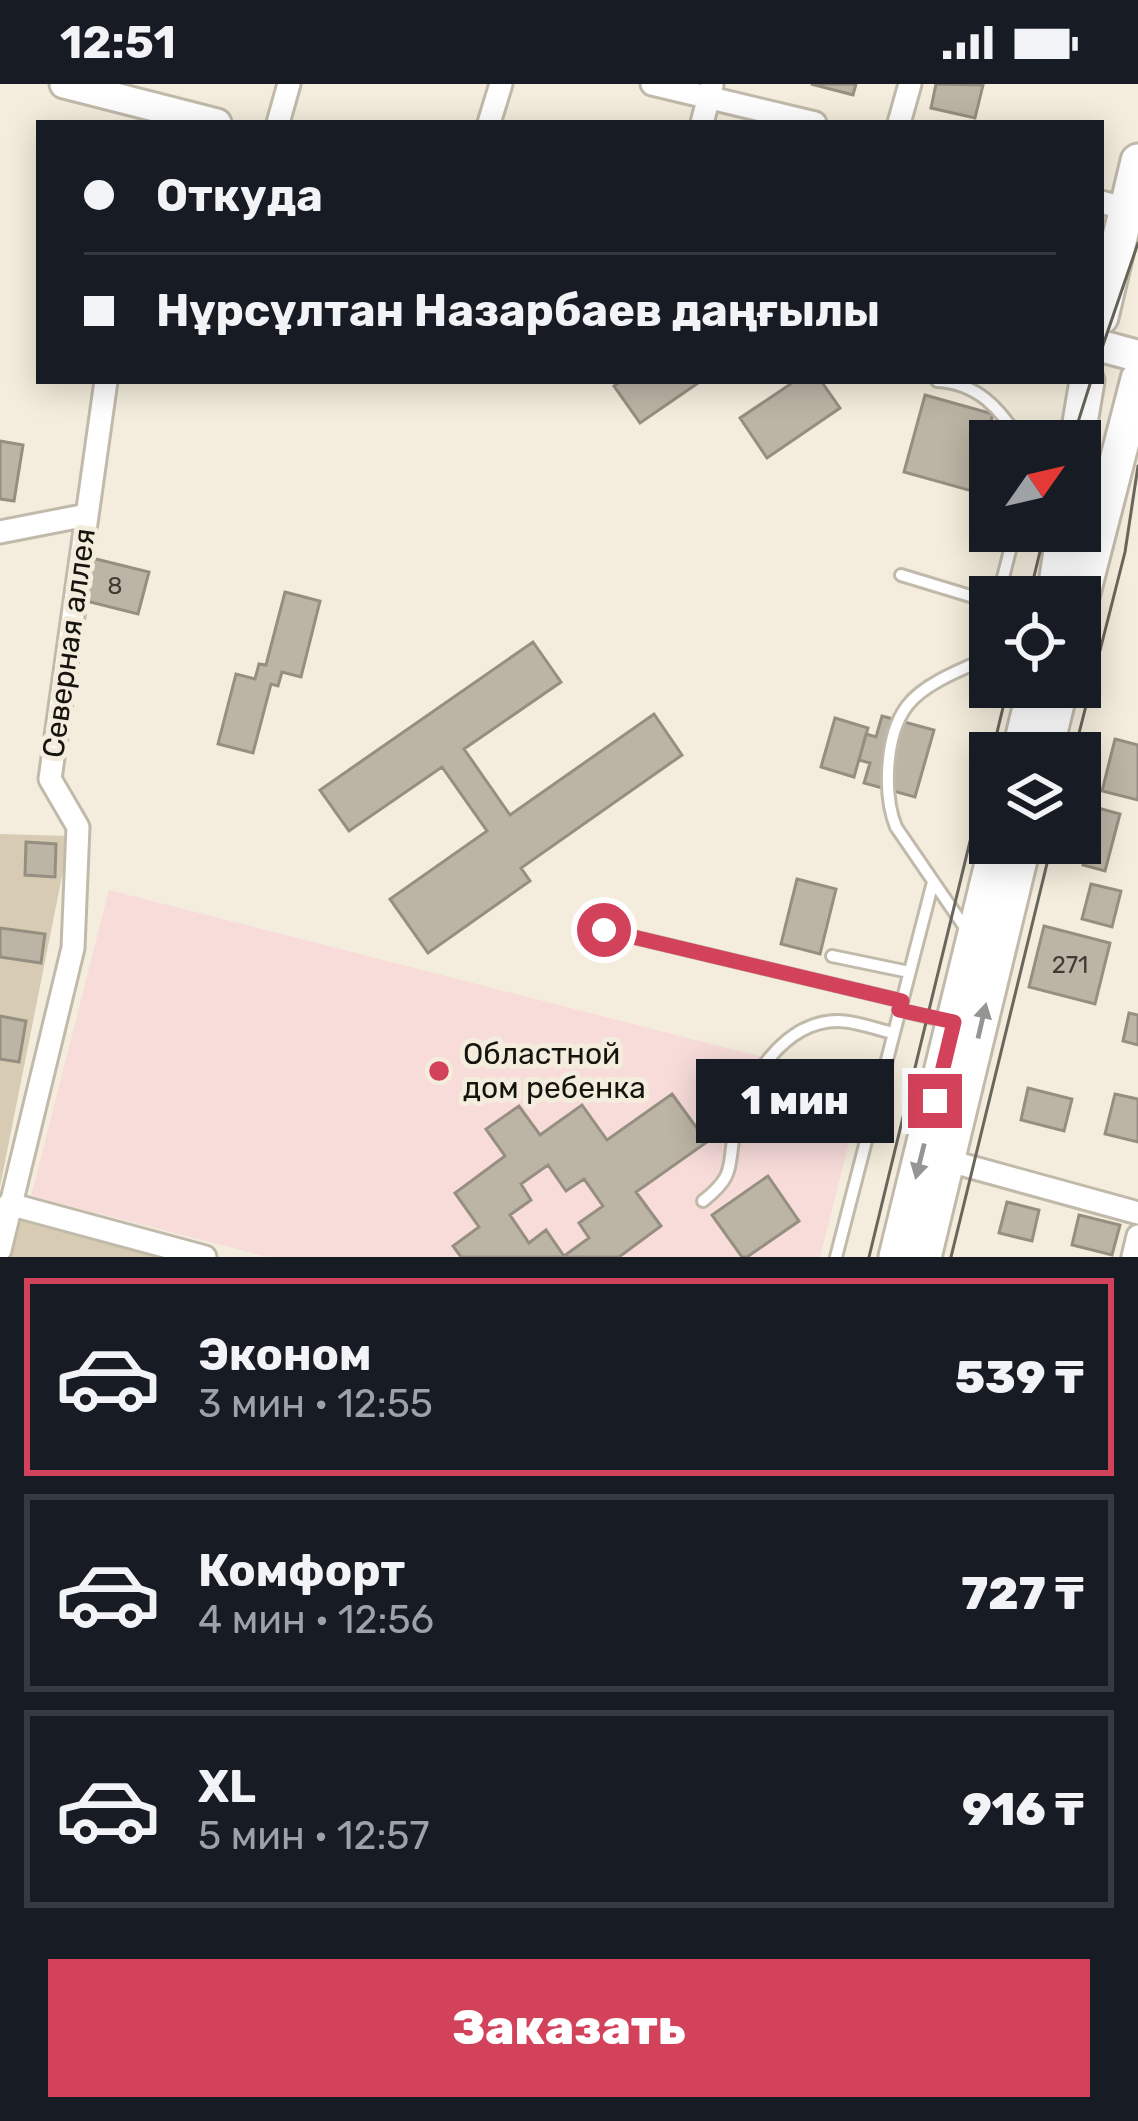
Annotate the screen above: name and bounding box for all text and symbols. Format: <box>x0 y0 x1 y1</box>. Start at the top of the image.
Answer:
text: 12:51 <box>60 16 176 69</box>
text: Откуда <box>156 169 323 222</box>
text: Нұрсұлтан Назарбаев даңғылы <box>156 284 880 337</box>
north arrow <box>969 420 1101 552</box>
map controls <box>969 420 1101 864</box>
street label: Северная аллея <box>35 526 103 760</box>
house number: 8 <box>107 572 123 600</box>
button: locate <box>969 576 1101 708</box>
button: layers <box>969 732 1101 864</box>
route start <box>577 903 631 957</box>
house number: 271 <box>1052 951 1088 979</box>
one-way arrow <box>973 1002 992 1039</box>
place label: Областной дом ребенка <box>463 1036 646 1106</box>
marker: Областной дом ребенка <box>426 1058 452 1084</box>
callout: 1 мин <box>695 1059 893 1143</box>
route end <box>908 1074 962 1128</box>
text: 1 мин <box>741 1078 849 1124</box>
one-way arrow <box>910 1142 929 1179</box>
icon: car <box>54 1323 162 1431</box>
text: Эконом <box>198 1328 372 1381</box>
text: 539 ₸ <box>955 1351 1084 1404</box>
text: 3 мин · 12:55 <box>198 1381 433 1427</box>
icon: car <box>54 1539 162 1647</box>
text: Комфорт <box>198 1544 405 1597</box>
text: 727 ₸ <box>961 1567 1084 1620</box>
text: 4 мин · 12:56 <box>198 1597 434 1643</box>
icon: car <box>54 1755 162 1863</box>
text: XL <box>198 1760 256 1813</box>
text: 916 ₸ <box>962 1783 1084 1836</box>
text: 5 мин · 12:57 <box>198 1813 430 1859</box>
button: Заказать <box>48 1959 1090 2097</box>

